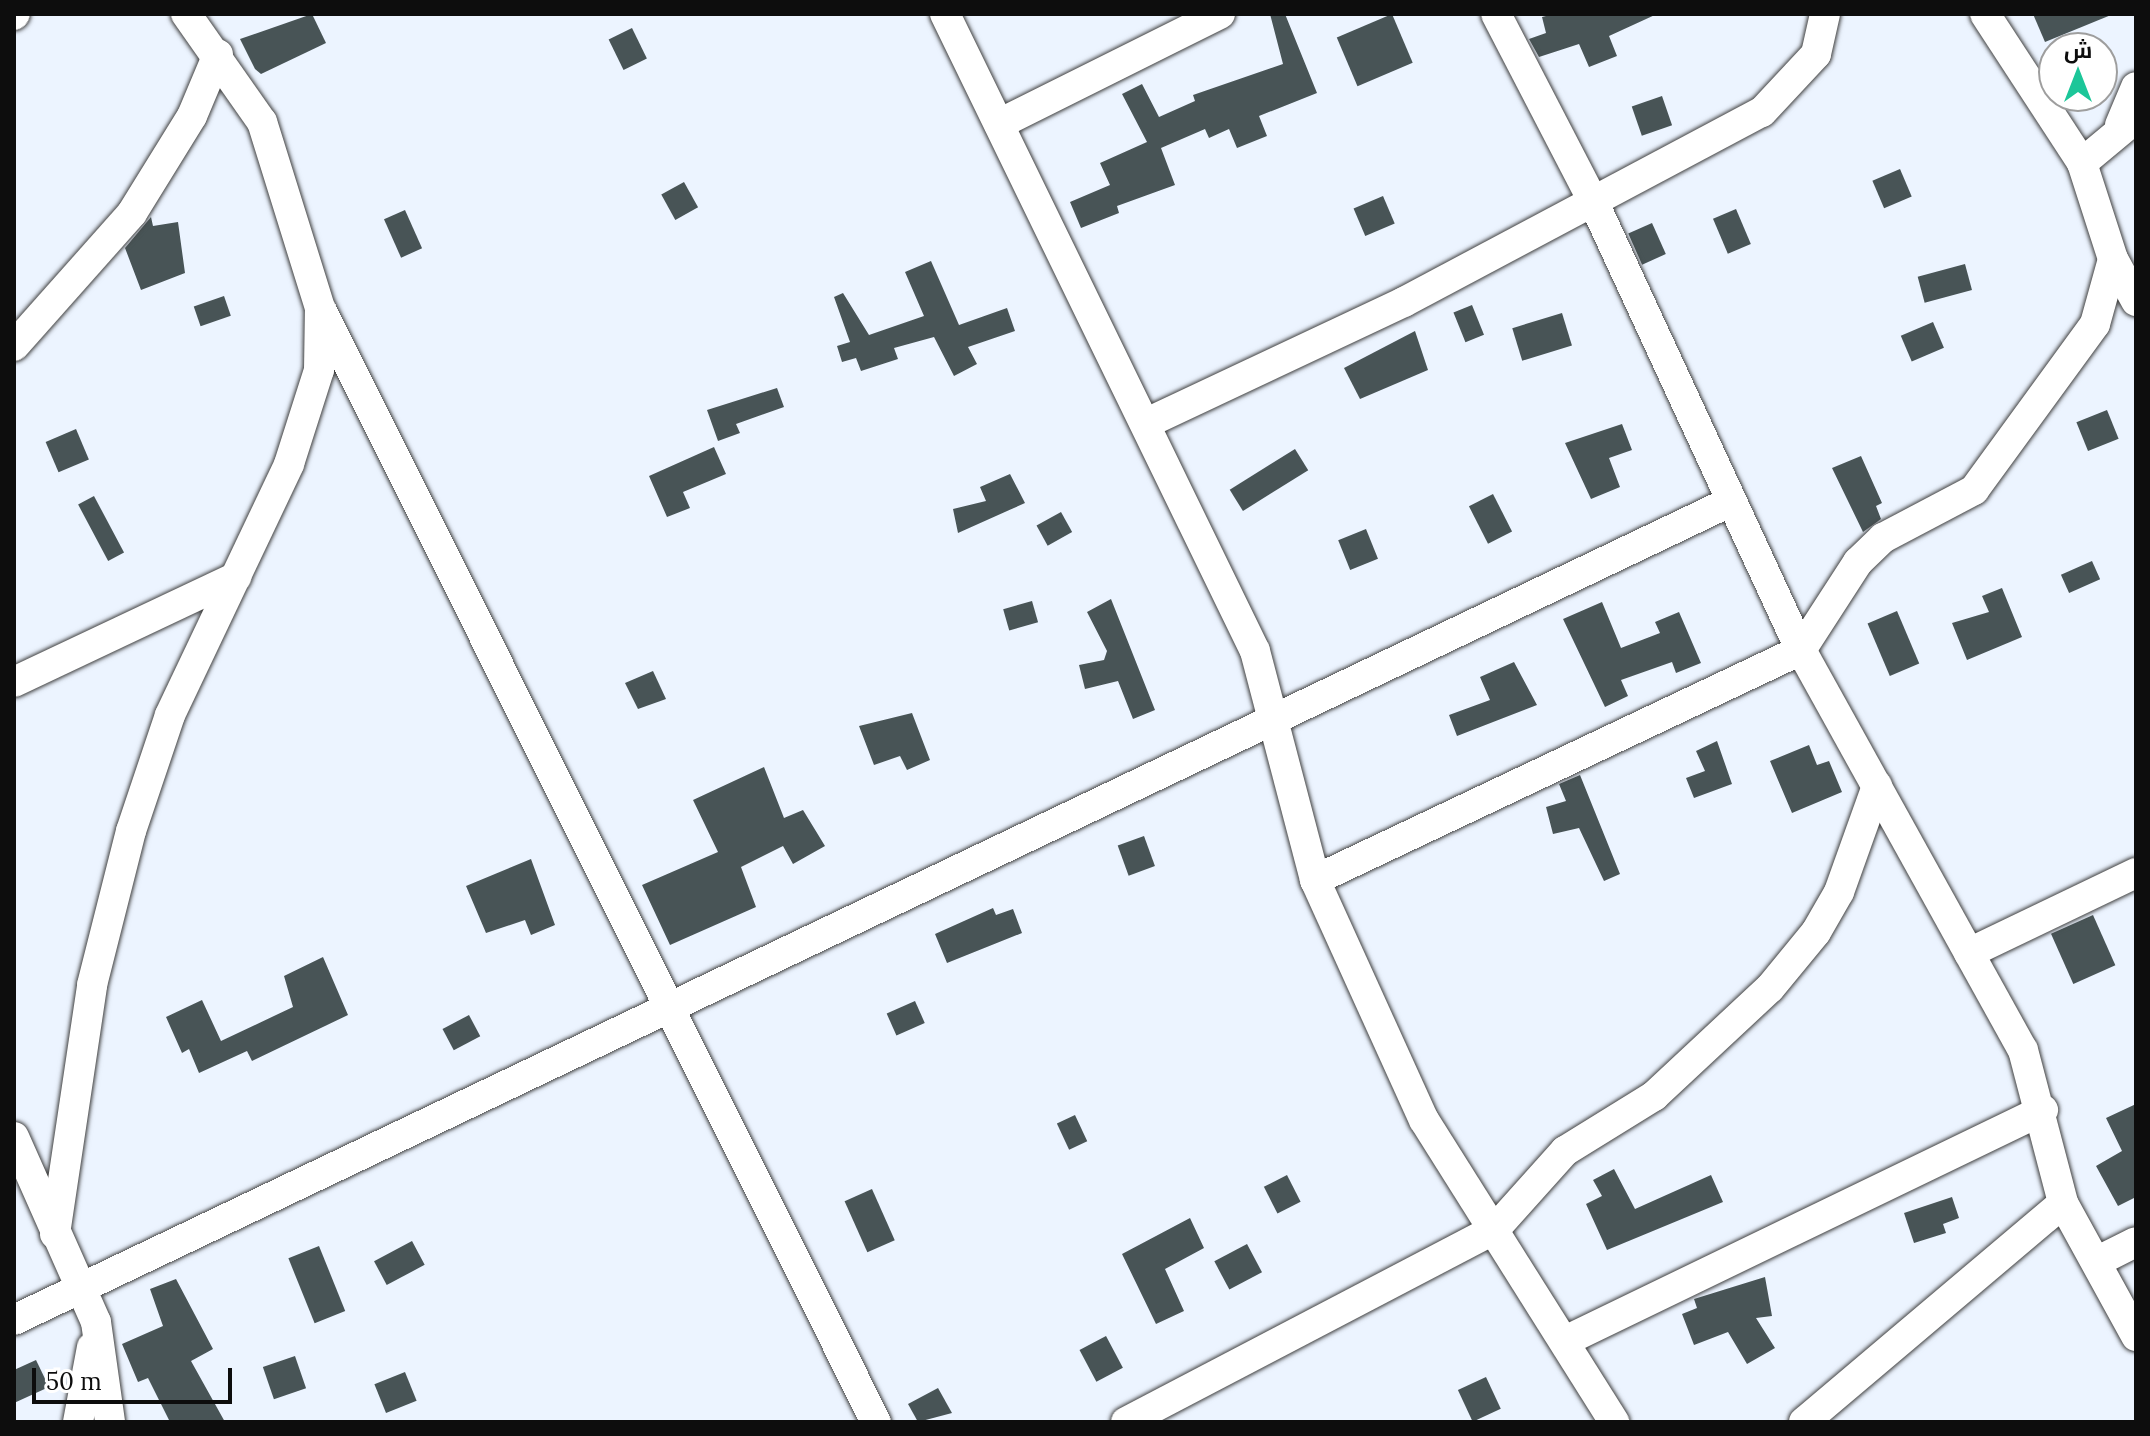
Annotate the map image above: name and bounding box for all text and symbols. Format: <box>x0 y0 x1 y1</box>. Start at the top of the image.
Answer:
north arrow <box>2038 32 2118 112</box>
text: ش <box>2064 36 2092 64</box>
scale bar <box>36 1352 236 1402</box>
text: 50 m <box>46 1366 102 1397</box>

